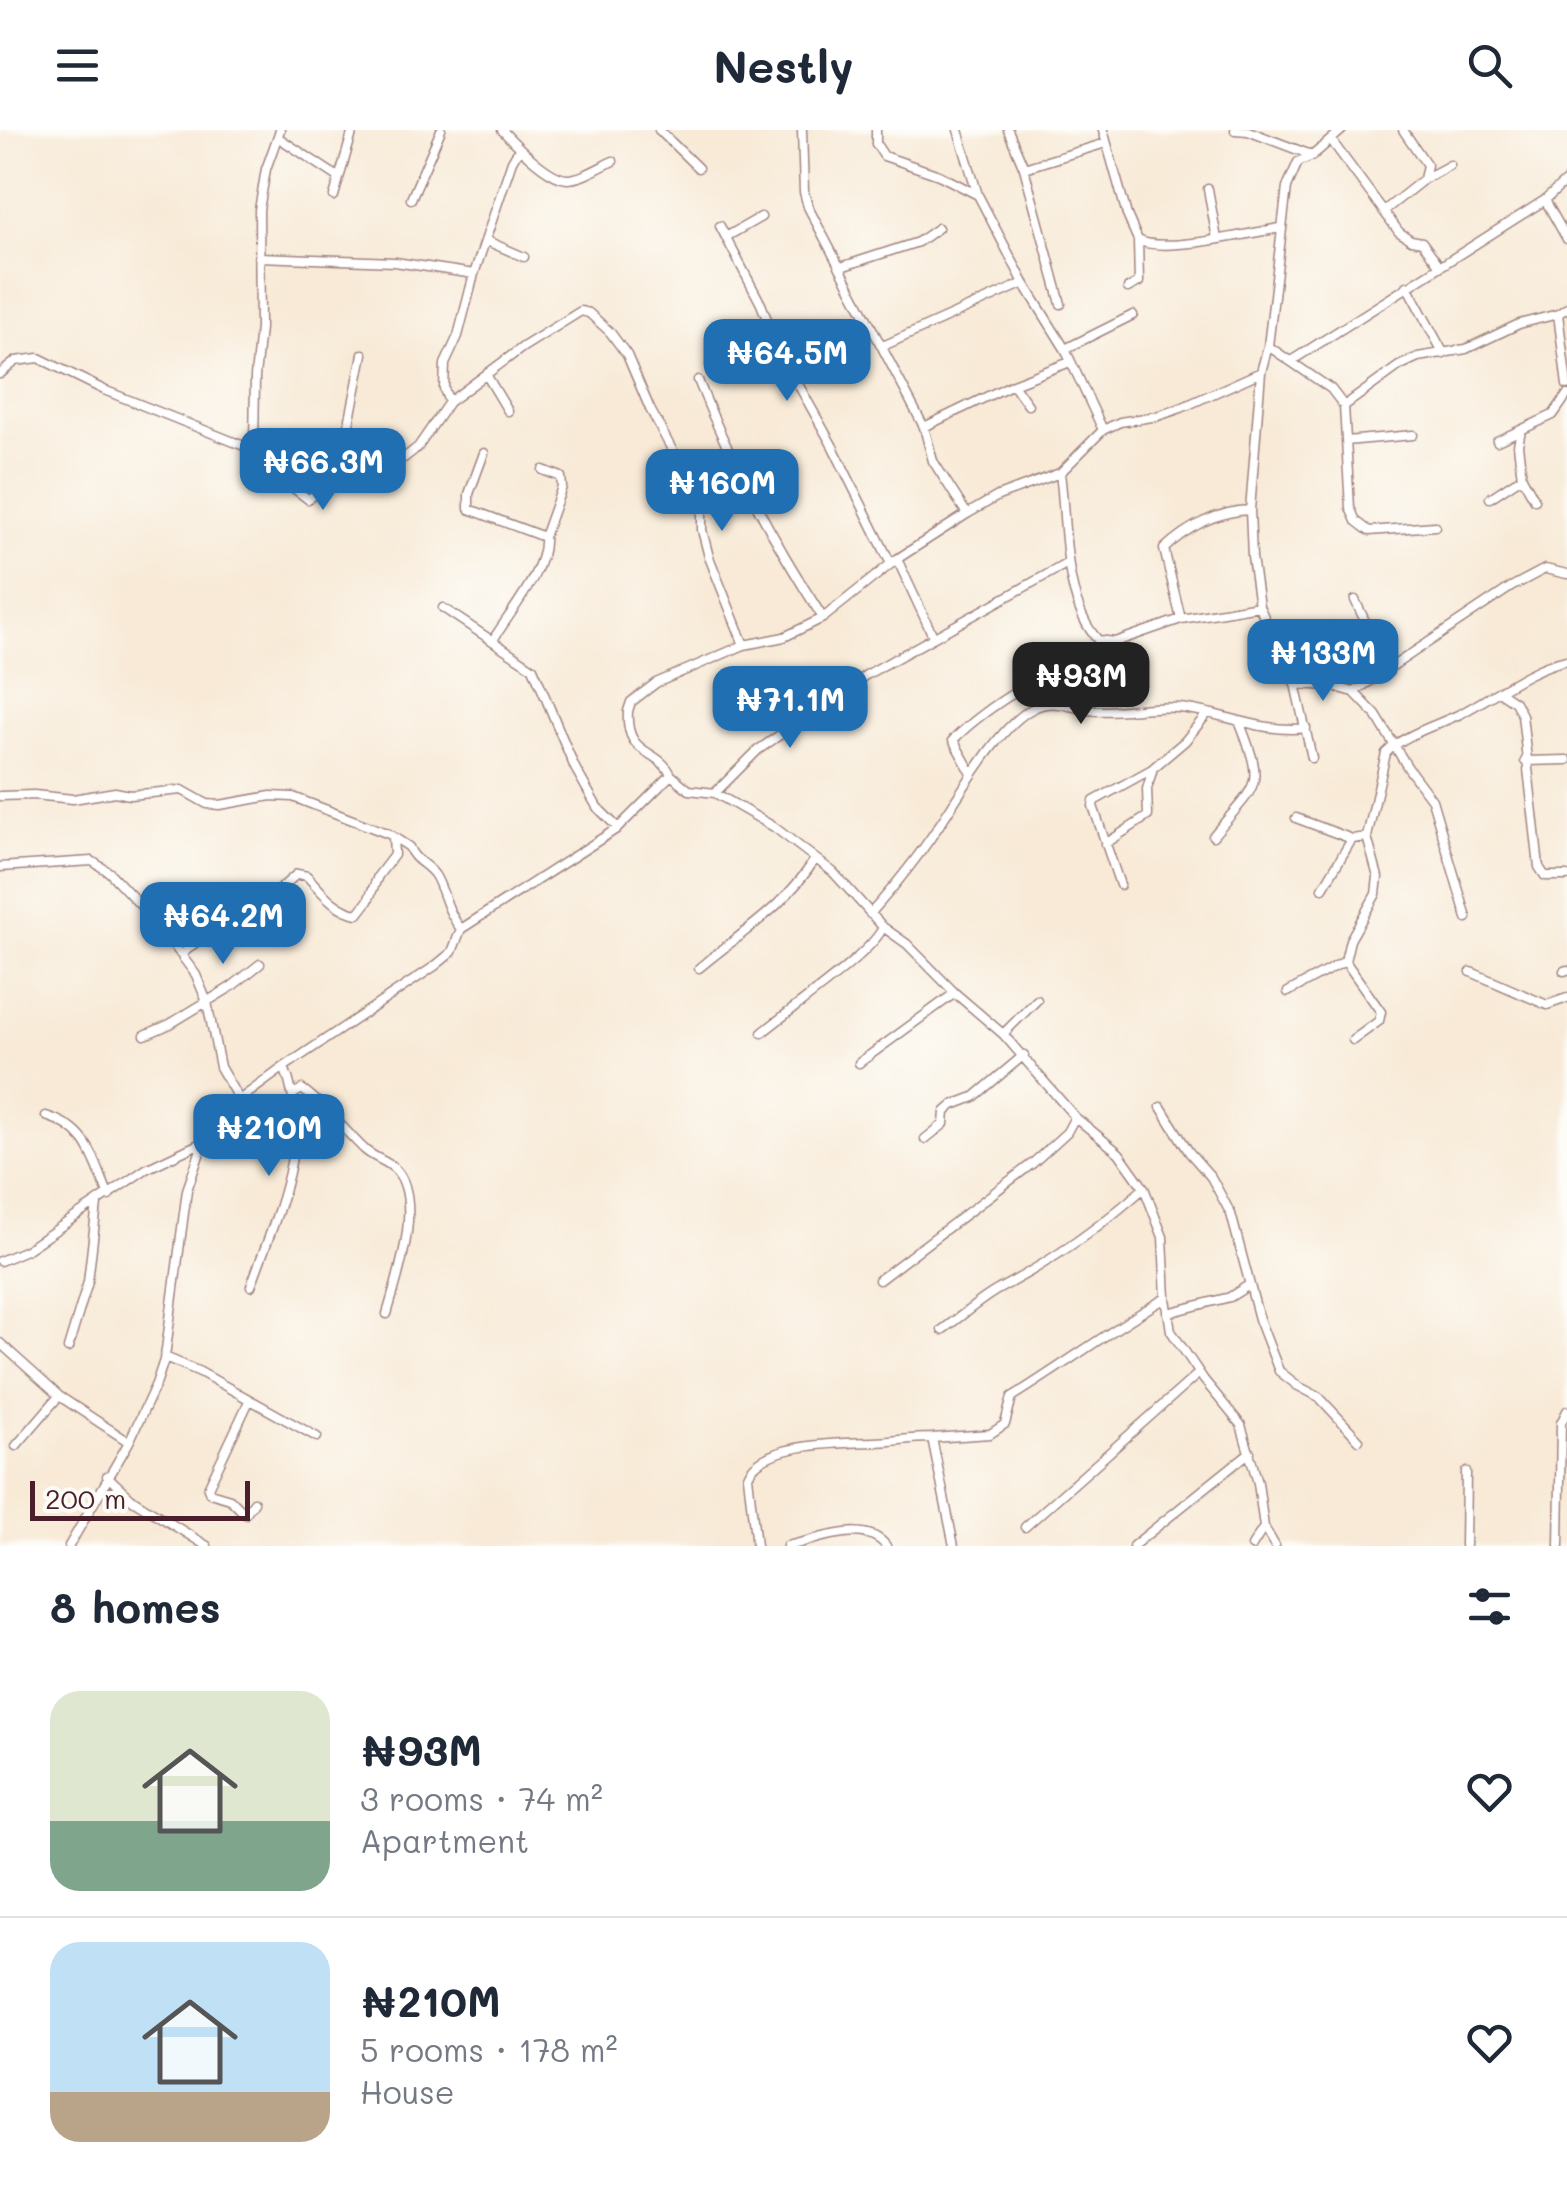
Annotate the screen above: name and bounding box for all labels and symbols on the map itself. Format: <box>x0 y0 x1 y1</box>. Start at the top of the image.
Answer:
pin: ₦64.5M <box>706 319 868 404</box>
pin: ₦66.3M <box>242 428 404 513</box>
pin: ₦160M <box>652 449 792 534</box>
pin: ₦133M <box>1253 619 1393 704</box>
pin: ₦93M <box>1022 642 1140 727</box>
pin: ₦71.1M <box>709 666 871 751</box>
pin: ₦64.2M <box>142 882 304 967</box>
pin: ₦210M <box>199 1094 339 1179</box>
scale bar <box>30 1476 250 1520</box>

